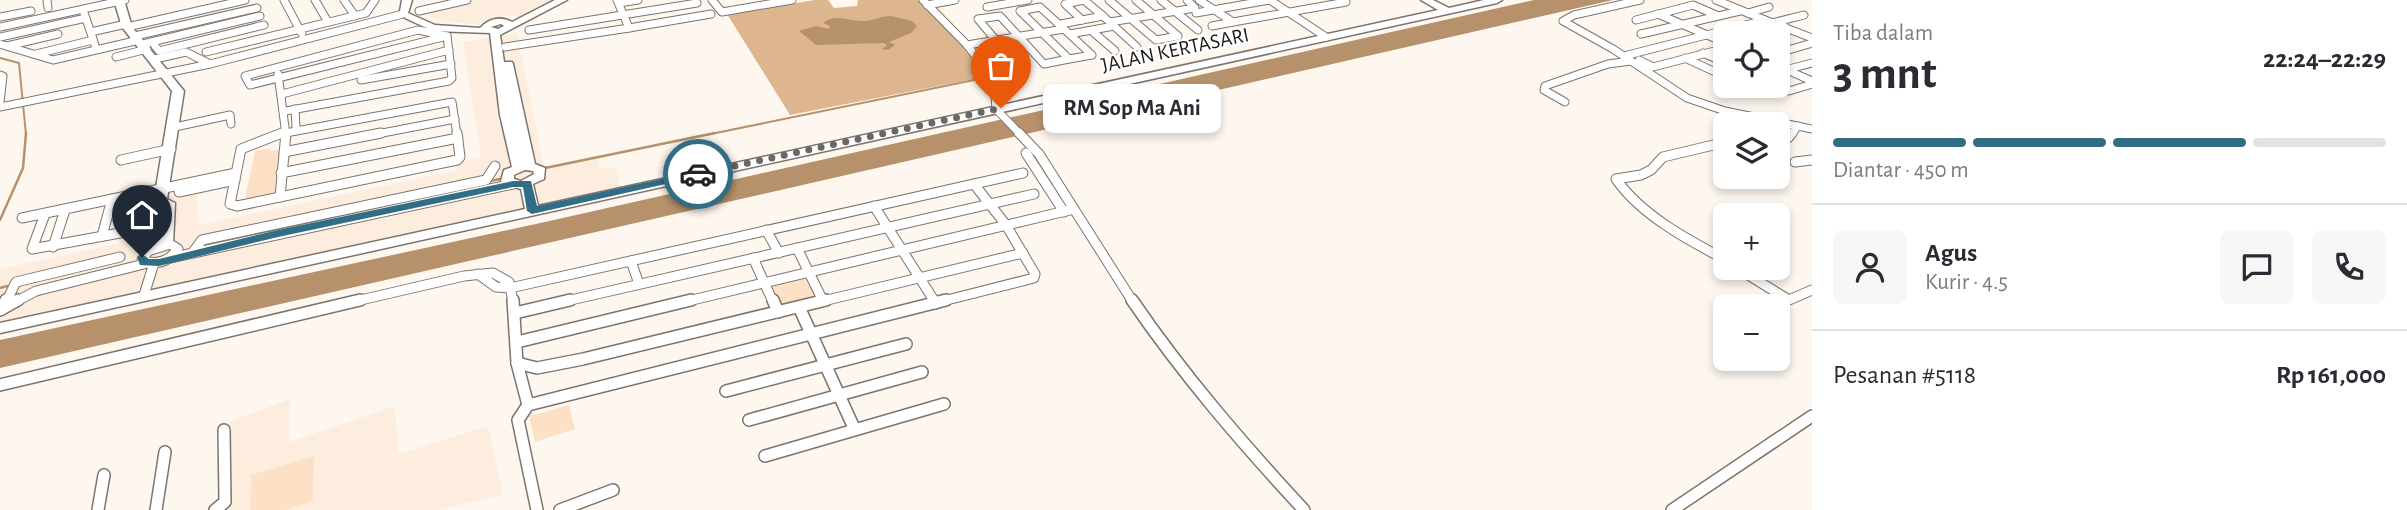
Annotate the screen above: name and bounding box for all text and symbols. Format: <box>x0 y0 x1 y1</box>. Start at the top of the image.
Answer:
map controls <box>1713 21 1790 371</box>
button: locate <box>1713 21 1790 98</box>
text: Tiba dalam <box>1833 22 1933 45</box>
street label: JALAN KERTASARI <box>1099 24 1251 76</box>
pin <box>971 36 1031 108</box>
text: 22:24–22:29 <box>2263 46 2386 72</box>
icon: bag <box>982 47 1020 85</box>
text: 3 mnt <box>1833 51 1937 97</box>
callout: RM Sop Ma Ani <box>1043 84 1222 132</box>
text: RM Sop Ma Ani <box>1063 97 1201 120</box>
button: layers <box>1713 112 1790 189</box>
courier <box>663 139 733 209</box>
icon: car <box>679 155 717 193</box>
text: Diantar · 450 m <box>1833 159 1969 182</box>
pin <box>112 185 172 257</box>
icon: home <box>123 196 161 234</box>
button: + <box>1713 203 1790 280</box>
button: person <box>1833 230 1907 304</box>
button: chat <box>2220 230 2294 304</box>
button: phone <box>2312 230 2386 304</box>
text: Agus <box>1925 240 1977 266</box>
text: Kurir · 4.5 <box>1925 271 2008 294</box>
button: − <box>1713 294 1790 371</box>
text: Pesanan #5118 <box>1833 362 1976 388</box>
text: Rp 161,000 <box>2276 362 2386 388</box>

